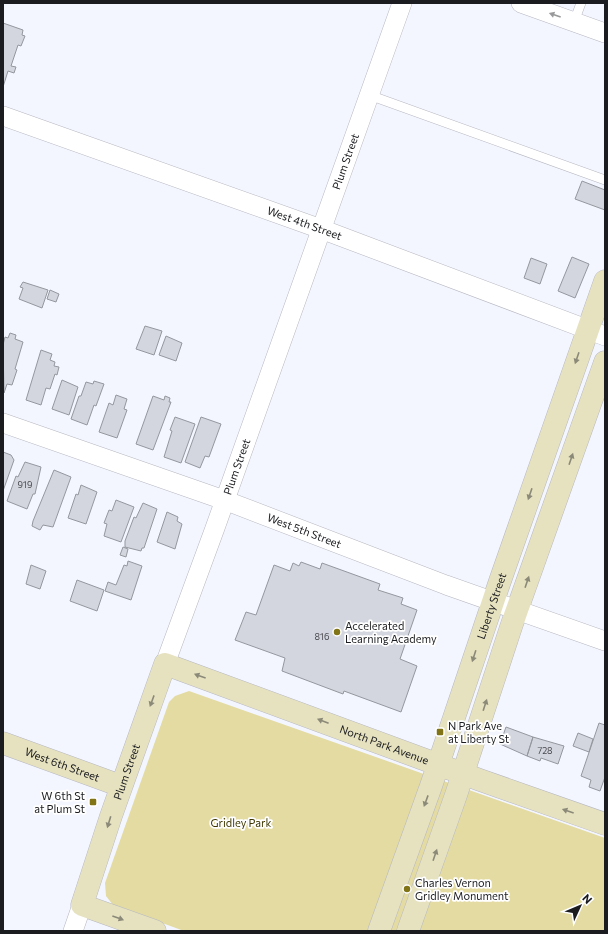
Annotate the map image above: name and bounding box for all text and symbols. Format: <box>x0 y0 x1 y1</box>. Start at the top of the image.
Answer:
one-way arrow <box>549 12 561 18</box>
street label: Plum Street <box>329 131 361 191</box>
street label: West 4th Street <box>266 203 344 242</box>
one-way arrow <box>574 352 580 364</box>
street label: Plum Street <box>220 436 253 496</box>
one-way arrow <box>568 453 574 465</box>
house number: 919 <box>18 479 32 490</box>
one-way arrow <box>527 488 533 500</box>
street label: West 5th Street <box>266 510 344 551</box>
street label: Liberty Street <box>474 570 509 641</box>
one-way arrow <box>525 576 531 588</box>
place label: Accelerated Learning Academy <box>345 619 437 645</box>
marker: Accelerated Learning Academy <box>332 627 342 637</box>
house number: 816 <box>315 631 329 642</box>
one-way arrow <box>471 651 477 663</box>
one-way arrow <box>194 673 206 679</box>
one-way arrow <box>148 695 154 707</box>
one-way arrow <box>483 699 489 711</box>
one-way arrow <box>316 717 328 723</box>
place label: N Park Ave at Liberty St <box>448 719 510 745</box>
street label: North Park Avenue <box>338 722 431 767</box>
marker: N Park Ave at Liberty St <box>435 727 445 737</box>
street label: Plum Street <box>110 741 142 801</box>
street label: West 6th Street <box>23 745 102 784</box>
house number: 728 <box>537 745 553 756</box>
place label: W 6th St at Plum St <box>34 789 85 815</box>
one-way arrow <box>422 795 428 807</box>
marker: W 6th St at Plum St <box>88 797 98 807</box>
one-way arrow <box>562 807 574 813</box>
park label: Gridley Park <box>211 816 271 829</box>
one-way arrow <box>105 817 111 829</box>
one-way arrow <box>432 848 438 860</box>
place label: Charles Vernon Gridley Monument <box>415 876 509 902</box>
marker: Charles Vernon Gridley Monument <box>402 884 412 894</box>
north arrow <box>560 886 600 926</box>
text: N <box>580 891 595 906</box>
one-way arrow <box>113 915 125 921</box>

